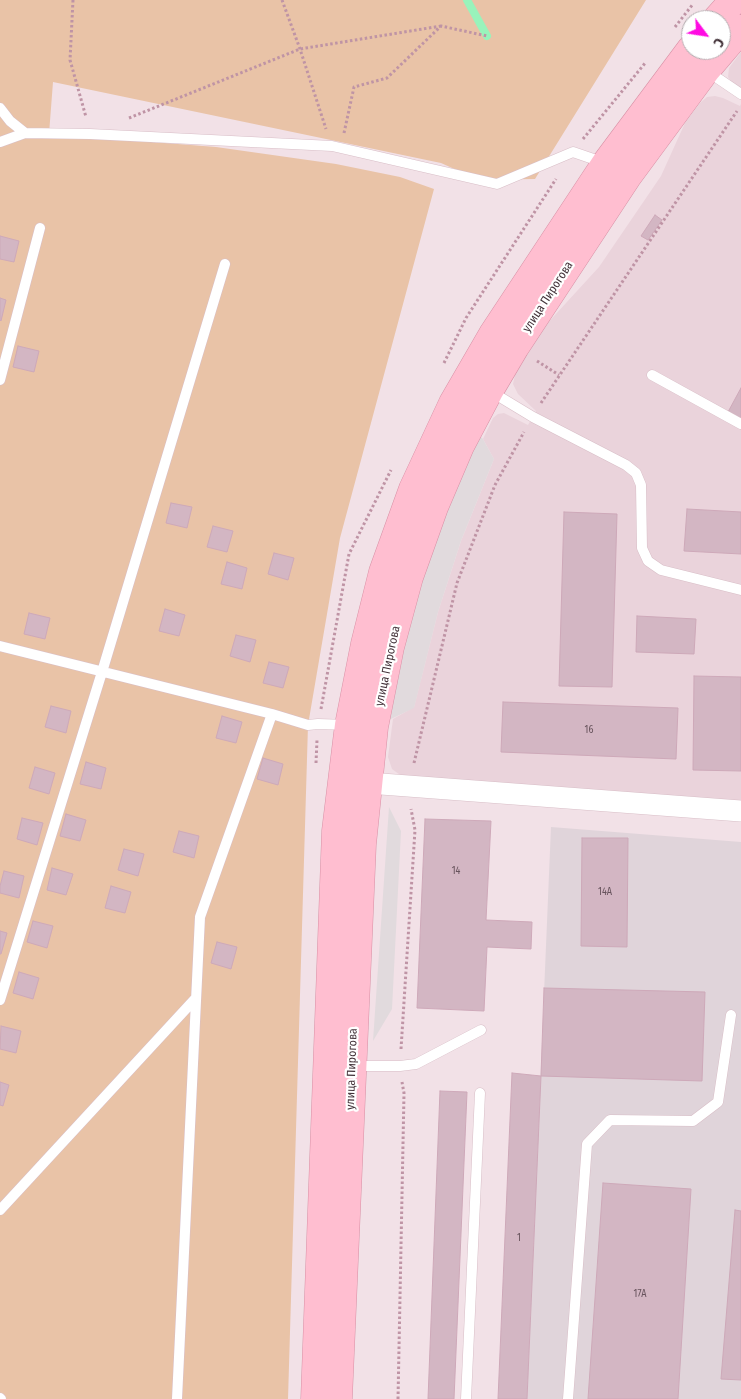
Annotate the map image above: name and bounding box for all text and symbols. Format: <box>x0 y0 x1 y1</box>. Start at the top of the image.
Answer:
north arrow <box>681 10 731 60</box>
text: С <box>709 35 728 50</box>
street label: улица Пирогова <box>520 259 576 335</box>
street label: улица Пирогова <box>372 625 404 707</box>
house number: 16 <box>585 724 593 736</box>
house number: 14 <box>452 865 460 877</box>
house number: 14А <box>598 886 612 898</box>
street label: улица Пирогова <box>343 1028 361 1110</box>
house number: 1 <box>517 1232 521 1244</box>
house number: 17А <box>634 1288 646 1300</box>

